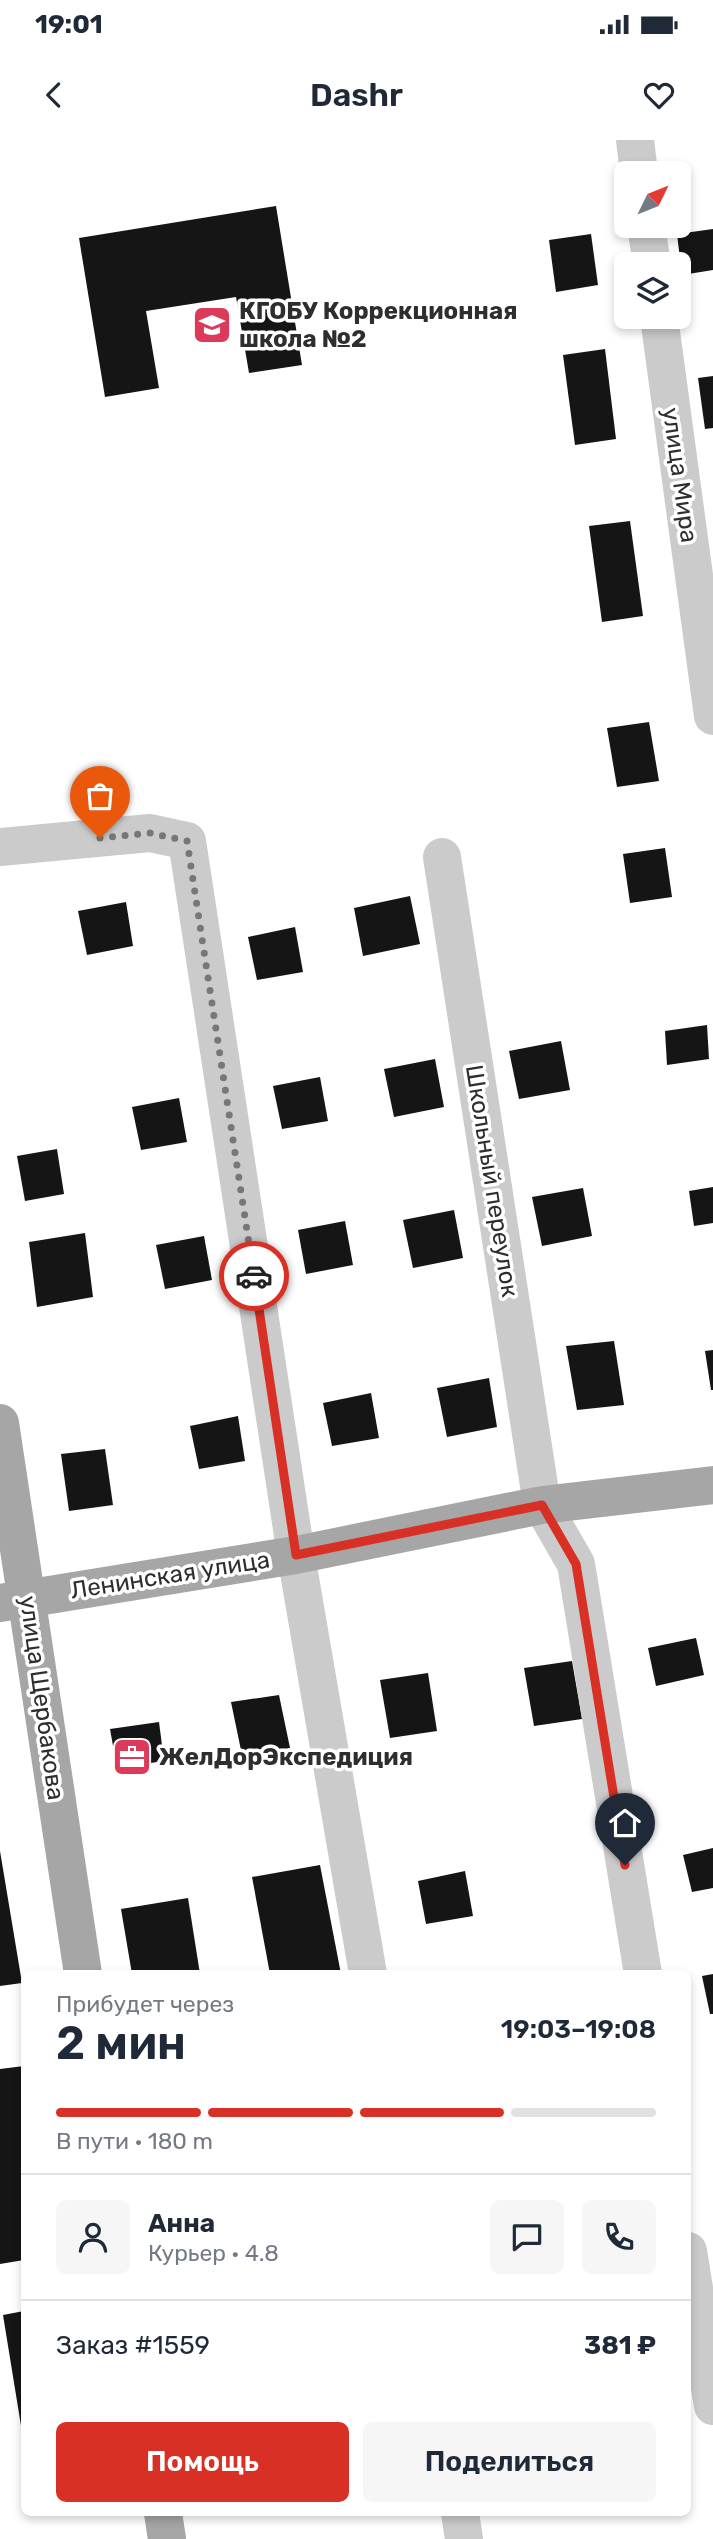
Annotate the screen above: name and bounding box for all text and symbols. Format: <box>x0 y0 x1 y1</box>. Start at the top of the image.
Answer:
text: 19:01 <box>35 9 103 40</box>
icon: back <box>35 76 73 114</box>
text: Dashr <box>310 76 403 114</box>
icon: heart <box>640 76 678 114</box>
north arrow <box>614 161 691 238</box>
map controls <box>614 161 691 329</box>
button: layers <box>614 252 691 329</box>
place label: КГОБУ Коррекционная школа №2 <box>239 297 518 353</box>
school or university icon: КГОБУ Коррекционная школа №2 <box>191 304 233 346</box>
street label: улица Мира <box>657 406 703 544</box>
pin <box>70 766 130 838</box>
icon: bag <box>81 777 119 815</box>
street label: Школьный переулок <box>460 1063 524 1299</box>
courier <box>219 1241 289 1311</box>
icon: car <box>235 1257 273 1295</box>
street label: Ленинская улица <box>68 1545 272 1605</box>
street label: улица Щербакова <box>14 1594 70 1802</box>
office icon: ЖелДорЭкспедиция <box>111 1736 153 1778</box>
place label: ЖелДорЭкспедиция <box>159 1743 413 1771</box>
pin <box>595 1793 655 1865</box>
icon: home <box>606 1804 644 1842</box>
text: Прибудет через <box>56 1990 234 2018</box>
text: 19:03–19:08 <box>501 2014 656 2045</box>
text: 2 мин <box>56 2016 186 2071</box>
text: В пути · 180 m <box>56 2127 213 2155</box>
button: person <box>56 2200 130 2274</box>
button: chat <box>490 2200 564 2274</box>
button: phone <box>582 2200 656 2274</box>
text: Анна <box>148 2208 215 2239</box>
text: Курьер · 4.8 <box>148 2239 279 2267</box>
text: Заказ #1559 <box>56 2330 210 2361</box>
text: 381 ₽ <box>584 2330 656 2361</box>
button: Помощь <box>56 2422 349 2502</box>
button: Поделиться <box>363 2422 656 2502</box>

